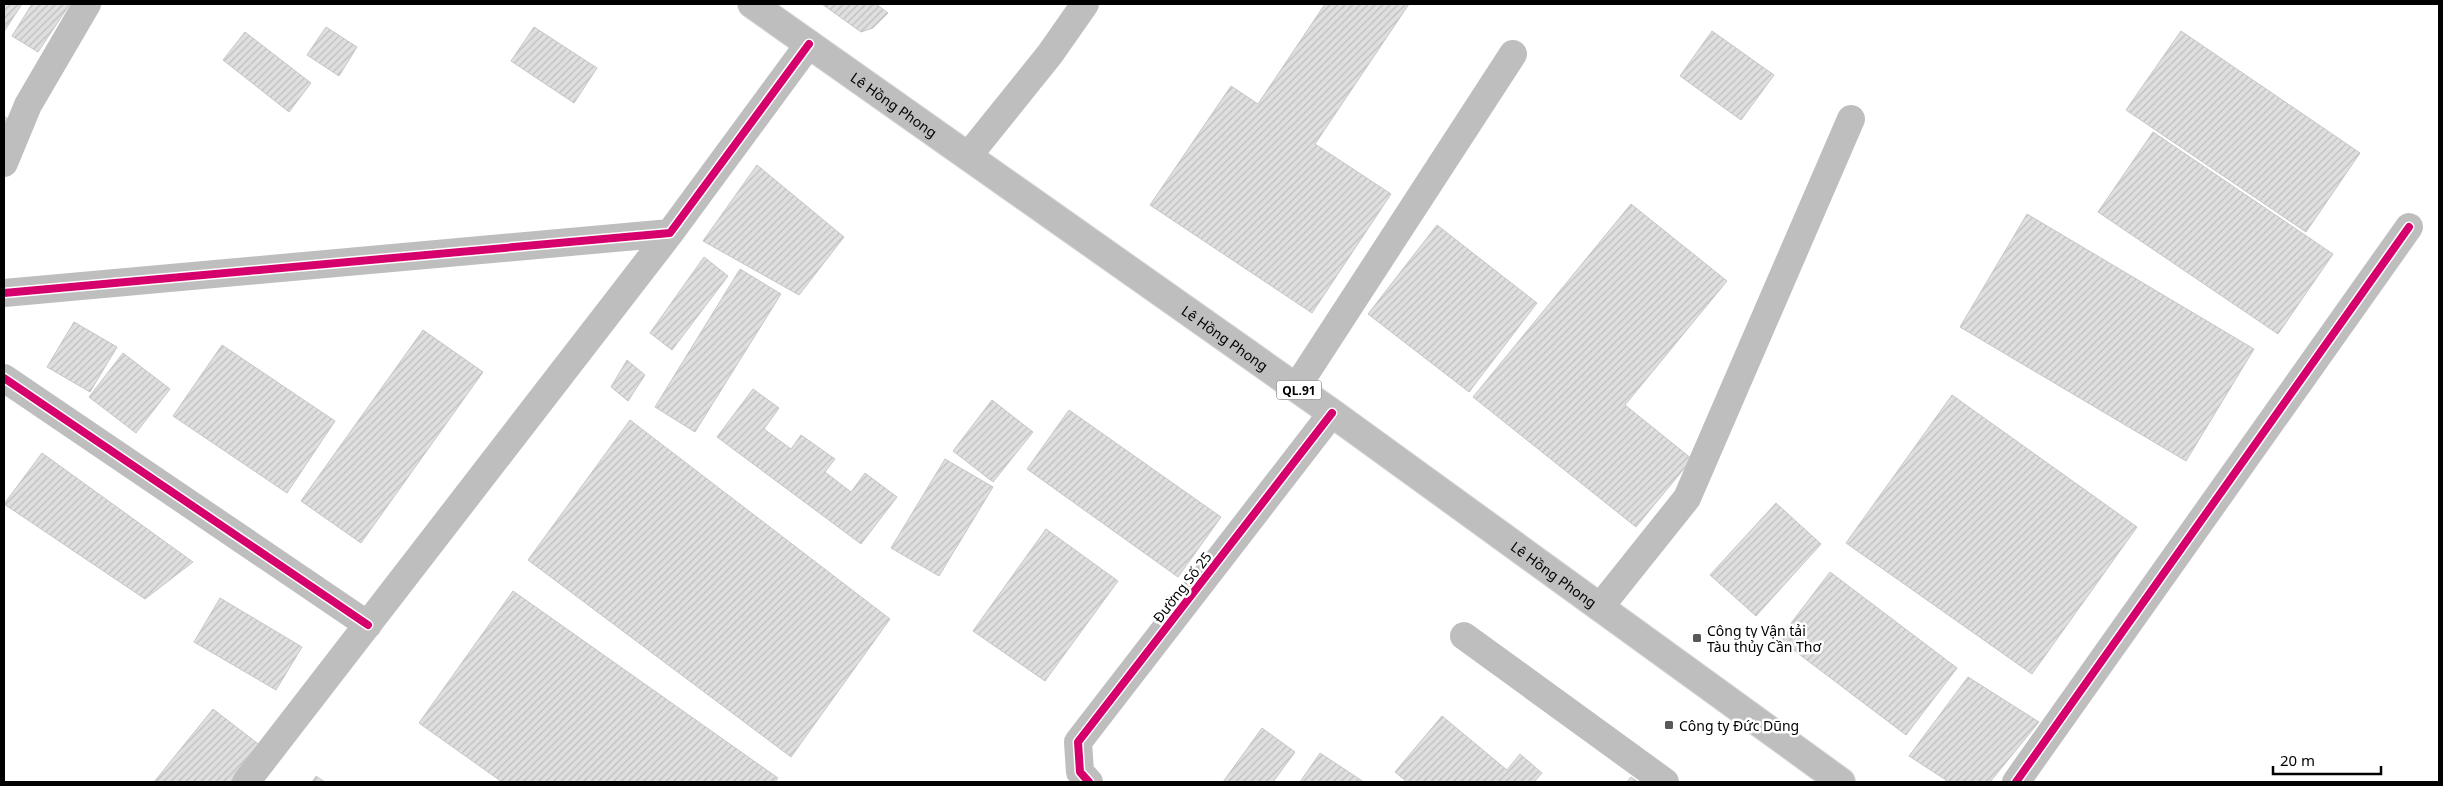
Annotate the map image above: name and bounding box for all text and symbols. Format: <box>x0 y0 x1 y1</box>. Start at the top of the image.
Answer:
street label: Lê Hồng Phong <box>847 67 941 141</box>
street label: Lê Hồng Phong <box>1178 301 1272 375</box>
road number: QL.91 <box>1276 380 1322 400</box>
street label: Lê Hồng Phong <box>1507 536 1601 611</box>
street label: Đường Số 25 <box>1148 548 1216 626</box>
place label: Công ty Vận tải Tàu thủy Cần Thơ <box>1707 621 1823 656</box>
marker: Công ty Vận tải Tàu thủy Cần Thơ <box>1691 632 1703 644</box>
place label: Công ty Đức Dũng <box>1679 716 1799 735</box>
marker: Công ty Đức Dũng <box>1663 719 1675 731</box>
scale bar <box>2273 744 2380 776</box>
text: 20 m <box>2280 750 2315 770</box>

